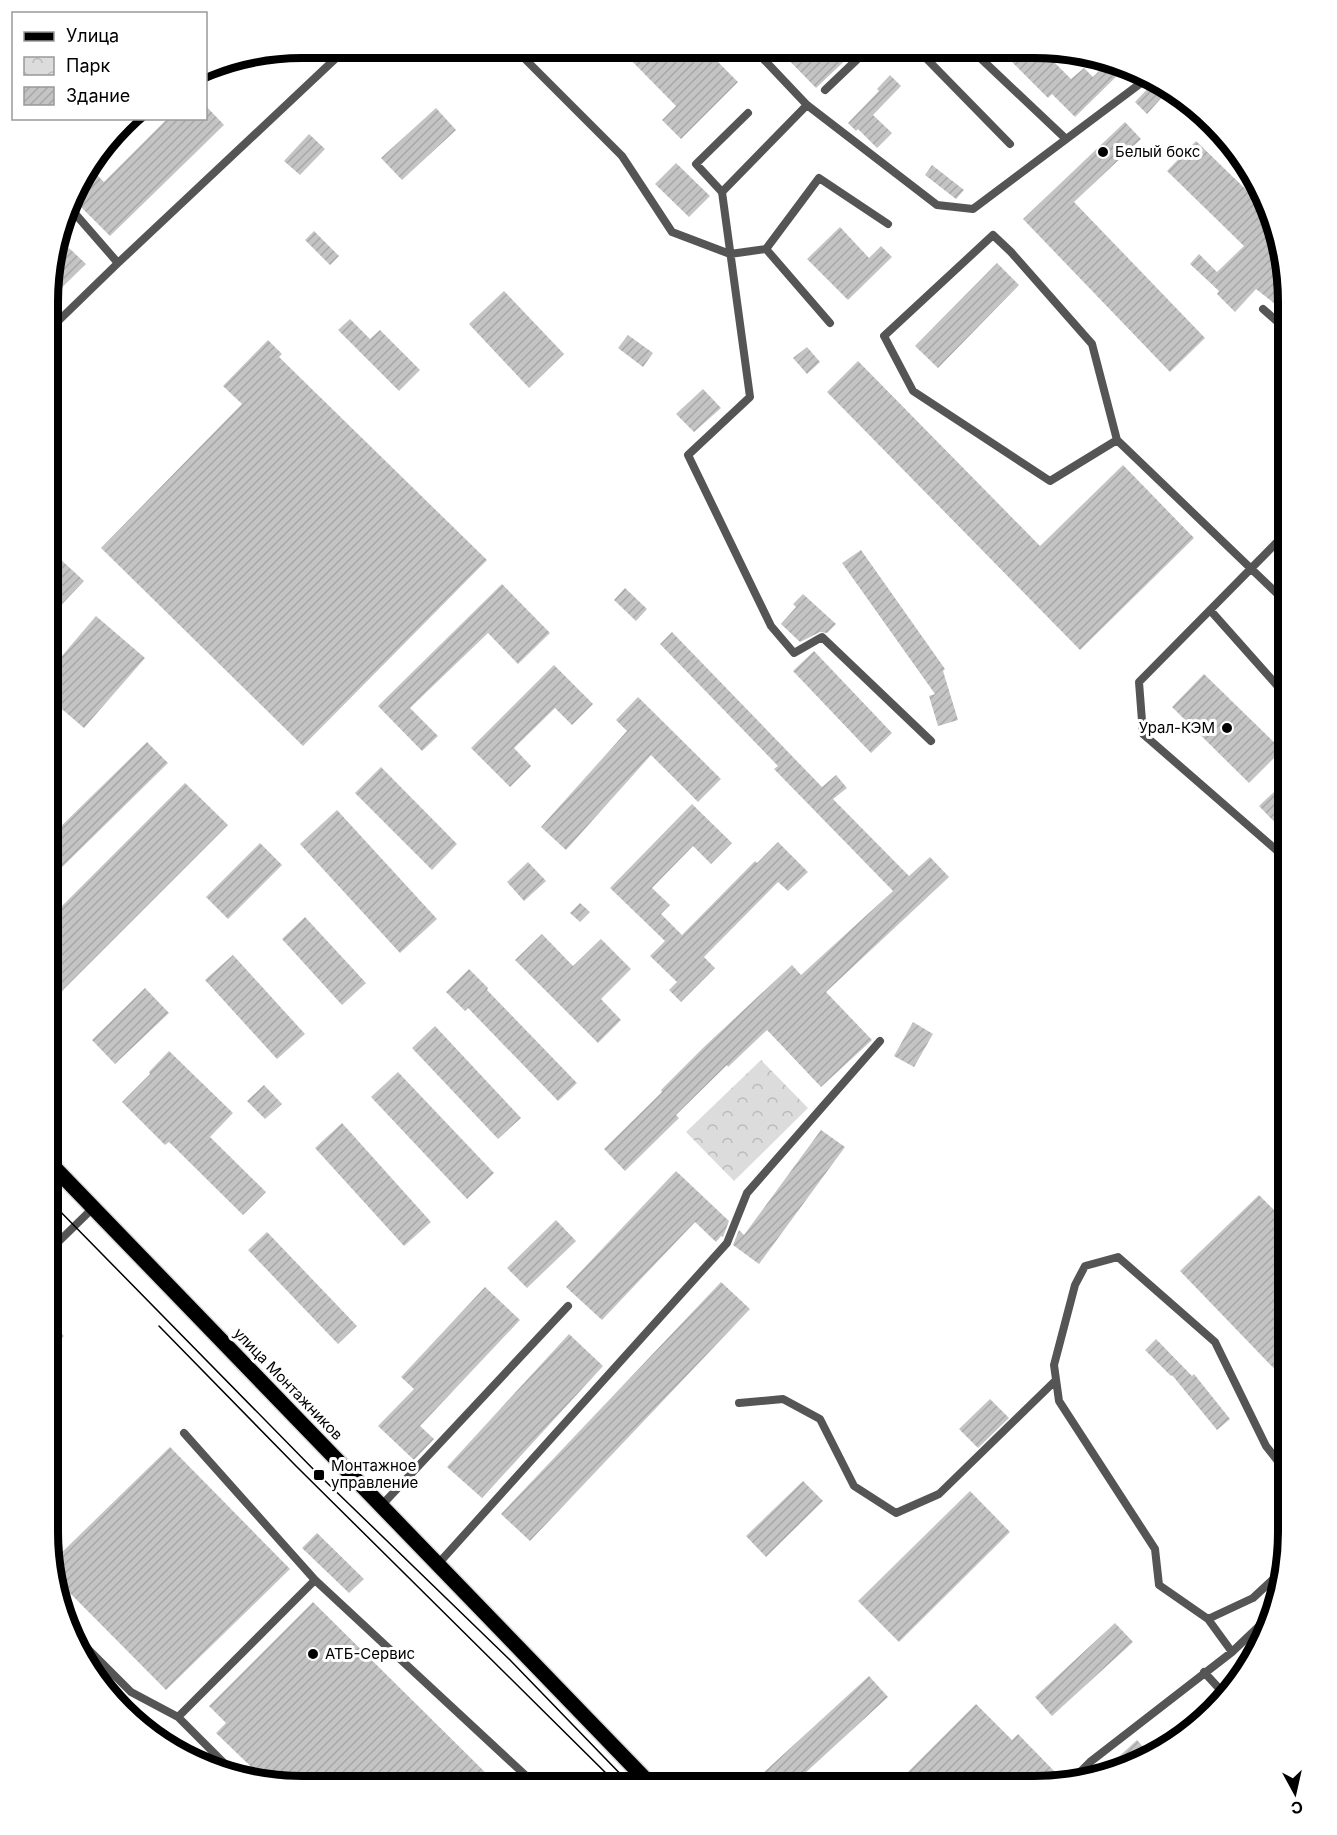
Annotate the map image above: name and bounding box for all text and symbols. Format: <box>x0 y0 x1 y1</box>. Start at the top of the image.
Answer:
legend <box>12 12 207 120</box>
text: Улица <box>66 25 119 46</box>
text: Парк <box>66 55 111 76</box>
text: Здание <box>66 85 130 106</box>
place label: Белый бокс <box>1115 142 1200 161</box>
marker: Белый бокс <box>1096 145 1110 159</box>
place label: Урал-КЭМ <box>1139 718 1215 737</box>
marker: Урал-КЭМ <box>1220 721 1234 735</box>
street label: улица Монтажников <box>230 1324 347 1444</box>
place label: Монтажное управление <box>331 1456 418 1492</box>
marker: Монтажное управление <box>312 1468 326 1482</box>
place label: АТБ-Сервис <box>325 1644 415 1663</box>
marker: АТБ-Сервис <box>306 1647 320 1661</box>
north arrow <box>1265 1763 1325 1823</box>
text: С <box>1290 1797 1304 1819</box>

